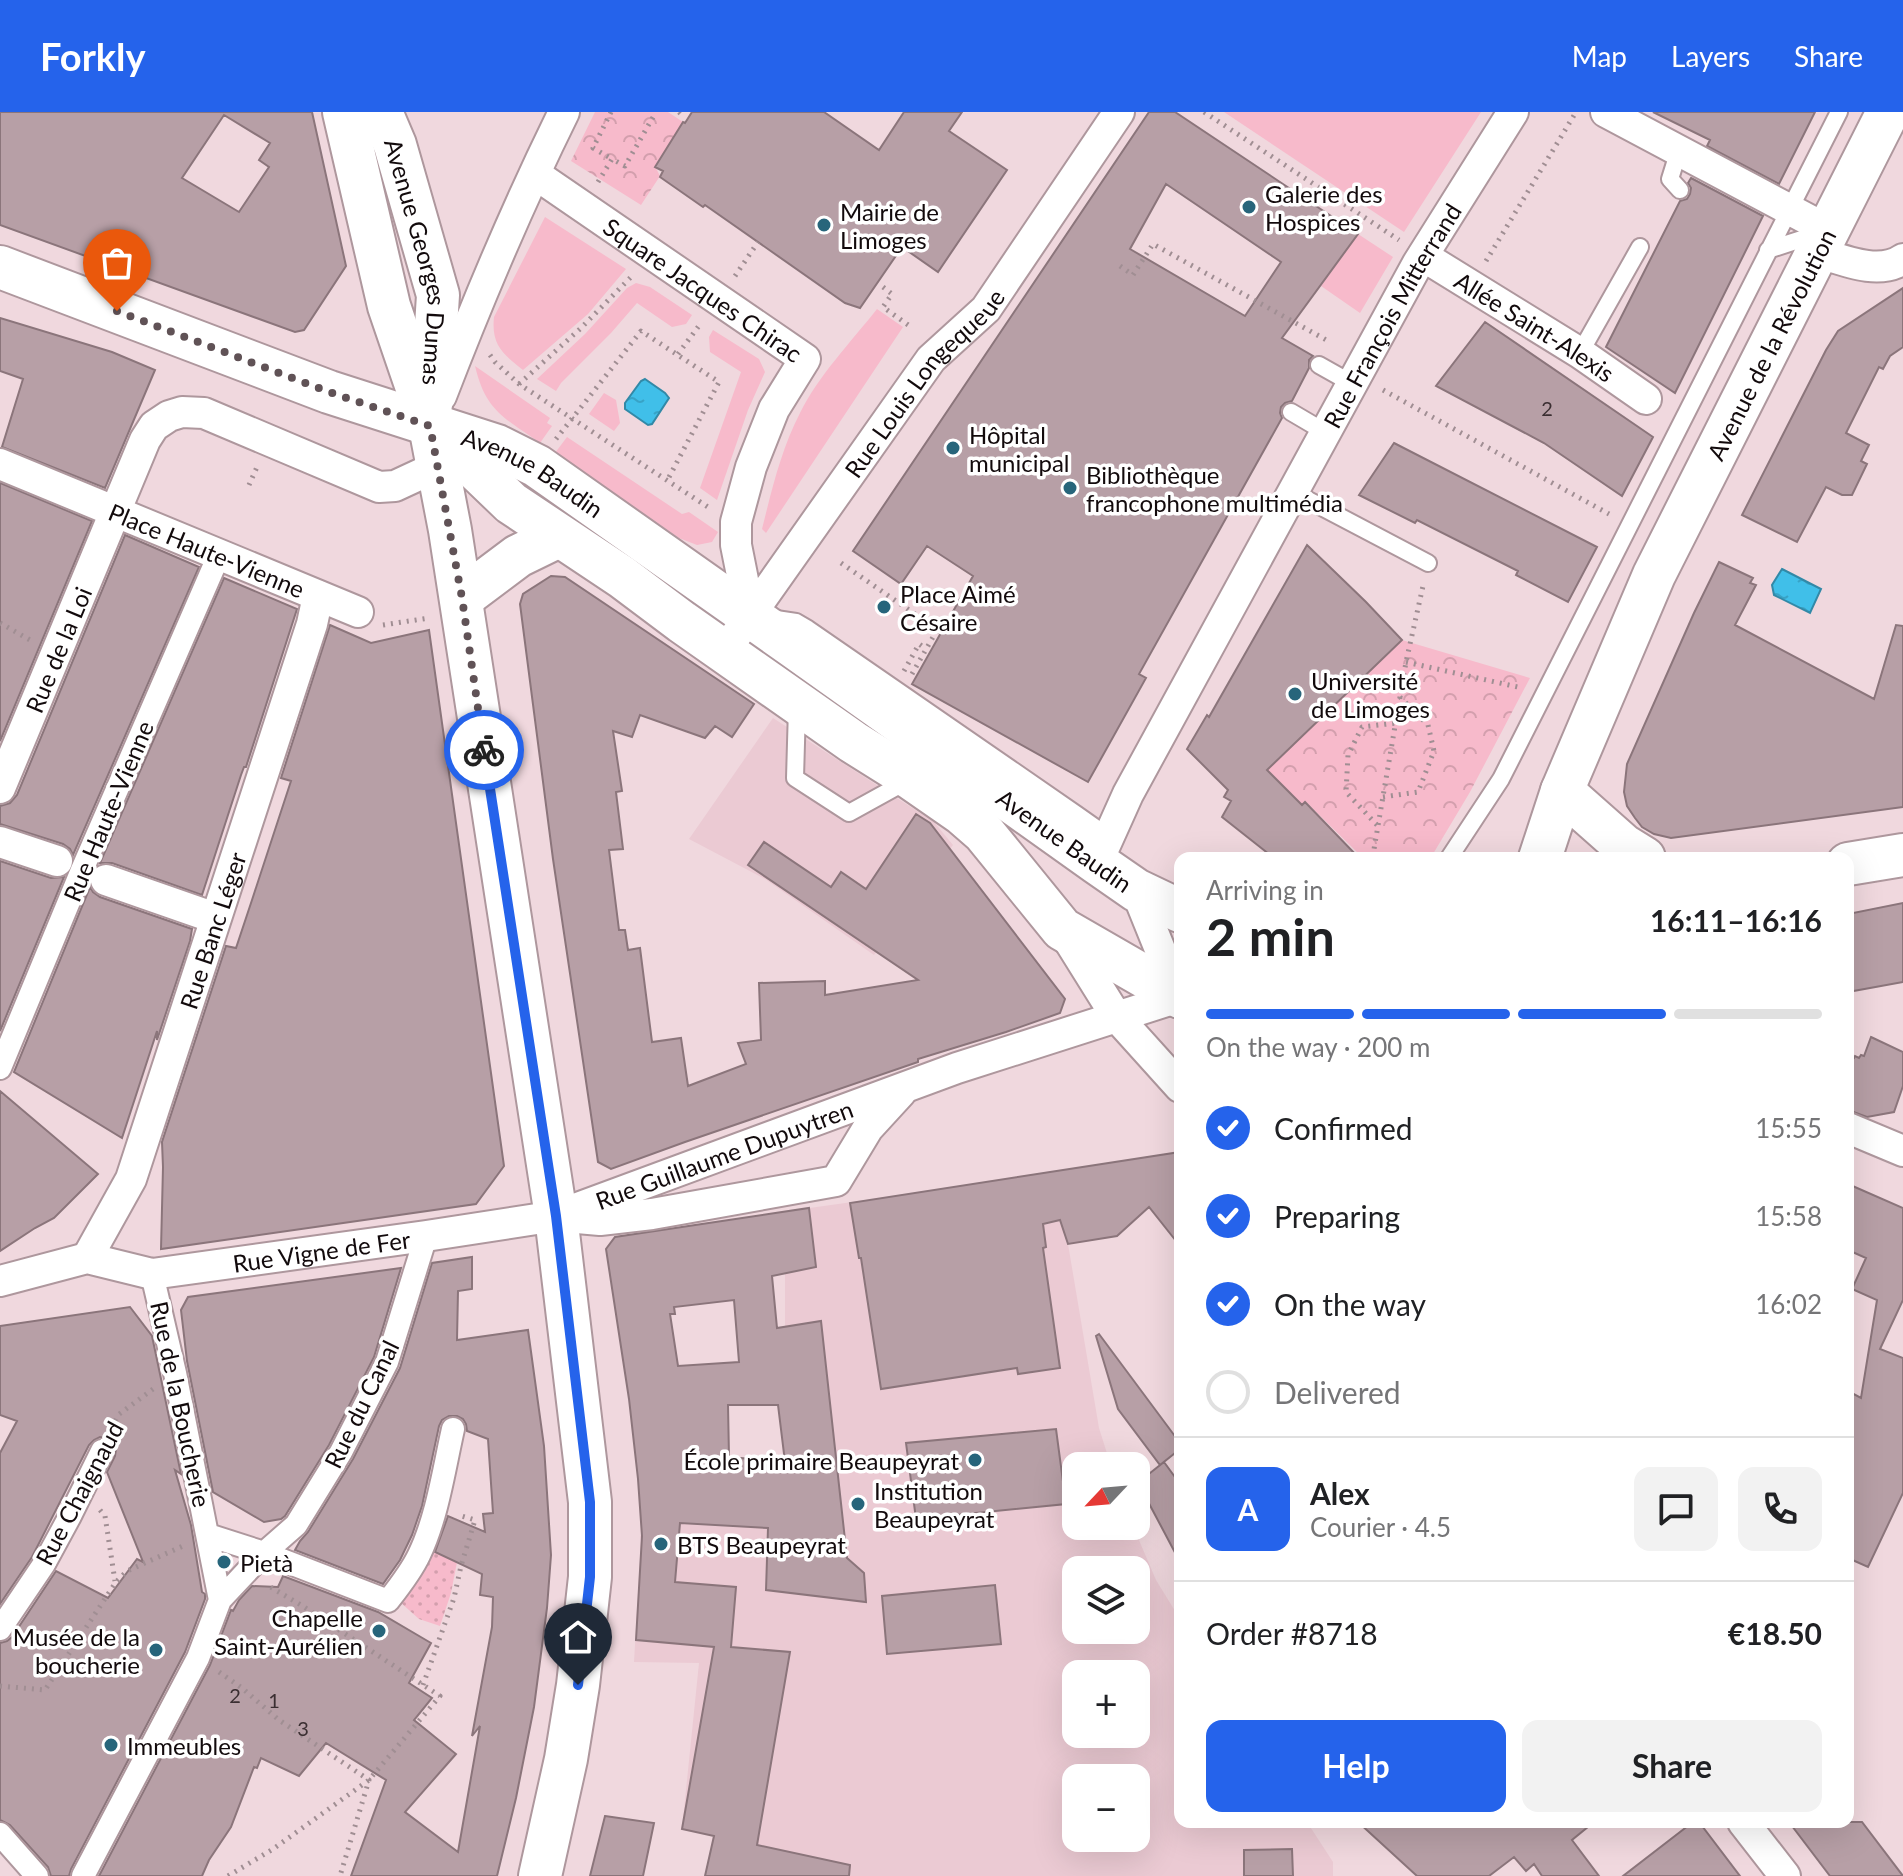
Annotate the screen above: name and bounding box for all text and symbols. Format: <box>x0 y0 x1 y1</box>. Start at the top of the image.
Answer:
text: Forkly <box>40 33 146 79</box>
text: Map <box>1572 39 1627 73</box>
text: Layers <box>1671 39 1750 73</box>
text: Share <box>1794 39 1863 73</box>
street label: Avenue Georges Dumas <box>379 135 452 386</box>
place label: Galerie des Hospices <box>1265 179 1383 236</box>
place label: Mairie de Limoges <box>840 197 939 254</box>
marker: Galerie des Hospices <box>1240 198 1258 216</box>
street label: Rue François Mitterrand <box>1316 198 1467 433</box>
street label: Square Jacques Chirac <box>598 211 808 367</box>
marker: Mairie de Limoges <box>815 216 833 234</box>
street label: Avenue de la Révolution <box>1700 224 1841 464</box>
pin <box>83 229 151 311</box>
icon: bag <box>95 241 139 285</box>
street label: Allée Saint-Alexis <box>1450 265 1620 387</box>
street label: Rue Louis Longequeue <box>838 283 1010 483</box>
house number: 2 <box>1541 396 1553 420</box>
place label: Hôpital municipal <box>969 420 1070 477</box>
street label: Avenue Baudin <box>458 421 609 523</box>
marker: Hôpital municipal <box>944 439 962 457</box>
place label: Bibliothèque francophone multimédia <box>1086 460 1343 517</box>
marker: Bibliothèque francophone multimédia <box>1061 479 1079 497</box>
street label: Place Haute-Vienne <box>105 496 309 603</box>
place label: Place Aimé Césaire <box>900 579 1016 636</box>
street label: Rue de la Loi <box>19 582 97 717</box>
marker: Place Aimé Césaire <box>875 598 893 616</box>
place label: Université de Limoges <box>1311 666 1430 723</box>
marker: Université de Limoges <box>1286 685 1304 703</box>
courier <box>444 710 524 790</box>
street label: Rue Haute-Vienne <box>57 716 159 906</box>
icon: bike <box>462 728 506 772</box>
street label: Avenue Baudin <box>992 782 1138 898</box>
street label: Rue Banc Léger <box>173 848 251 1012</box>
text: Arriving in <box>1206 874 1324 906</box>
text: 16:11–16:16 <box>1650 902 1822 938</box>
text: 2 min <box>1206 905 1335 967</box>
text: On the way · 200 m <box>1206 1031 1430 1063</box>
street label: Rue Guillaume Dupuytren <box>591 1093 857 1215</box>
icon: check <box>1206 1106 1250 1150</box>
text: Confirmed <box>1274 1110 1413 1146</box>
text: 15:55 <box>1755 1112 1822 1144</box>
icon: check <box>1206 1194 1250 1238</box>
text: Preparing <box>1274 1198 1400 1234</box>
text: 15:58 <box>1755 1200 1822 1232</box>
street label: Rue Vigne de Fer <box>231 1224 412 1277</box>
icon: check <box>1206 1282 1250 1326</box>
text: On the way <box>1274 1286 1426 1322</box>
text: 16:02 <box>1755 1288 1822 1320</box>
street label: Rue de la Boucherie <box>145 1298 217 1510</box>
street label: Rue du Canal <box>318 1335 404 1473</box>
text: Delivered <box>1274 1374 1401 1410</box>
street label: Rue Chaignaud <box>29 1416 129 1570</box>
place label: École primaire Beaupeyrat <box>684 1446 959 1475</box>
marker: École primaire Beaupeyrat <box>966 1451 984 1469</box>
north arrow <box>1062 1452 1150 1540</box>
map controls <box>1062 1452 1150 1852</box>
button: chat <box>1634 1467 1718 1551</box>
button: phone <box>1738 1467 1822 1551</box>
text: Alex <box>1310 1475 1370 1511</box>
place label: Institution Beaupeyrat <box>874 1476 995 1533</box>
text: A <box>1238 1491 1258 1527</box>
marker: Institution Beaupeyrat <box>849 1495 867 1513</box>
text: Courier · 4.5 <box>1310 1511 1451 1543</box>
place label: BTS Beaupeyrat <box>677 1530 846 1559</box>
marker: BTS Beaupeyrat <box>652 1535 670 1553</box>
place label: Pietà <box>240 1548 293 1577</box>
marker: Pietà <box>215 1553 233 1571</box>
button: layers <box>1062 1556 1150 1644</box>
place label: Chapelle Saint-Aurélien <box>214 1603 363 1660</box>
pin <box>544 1603 612 1685</box>
icon: home <box>556 1615 600 1659</box>
text: Order #8718 <box>1206 1615 1378 1651</box>
text: €18.50 <box>1728 1615 1822 1651</box>
place label: Musée de la boucherie <box>13 1622 140 1679</box>
marker: Chapelle Saint-Aurélien <box>370 1622 388 1640</box>
marker: Musée de la boucherie <box>147 1641 165 1659</box>
button: + <box>1062 1660 1150 1748</box>
house number: 2 <box>229 1683 241 1707</box>
house number: 1 <box>268 1688 280 1712</box>
house number: 3 <box>297 1716 309 1740</box>
button: Help <box>1206 1720 1506 1812</box>
button: Share <box>1522 1720 1822 1812</box>
place label: Immeubles <box>127 1731 241 1760</box>
marker: Immeubles <box>102 1736 120 1754</box>
button: − <box>1062 1764 1150 1852</box>

